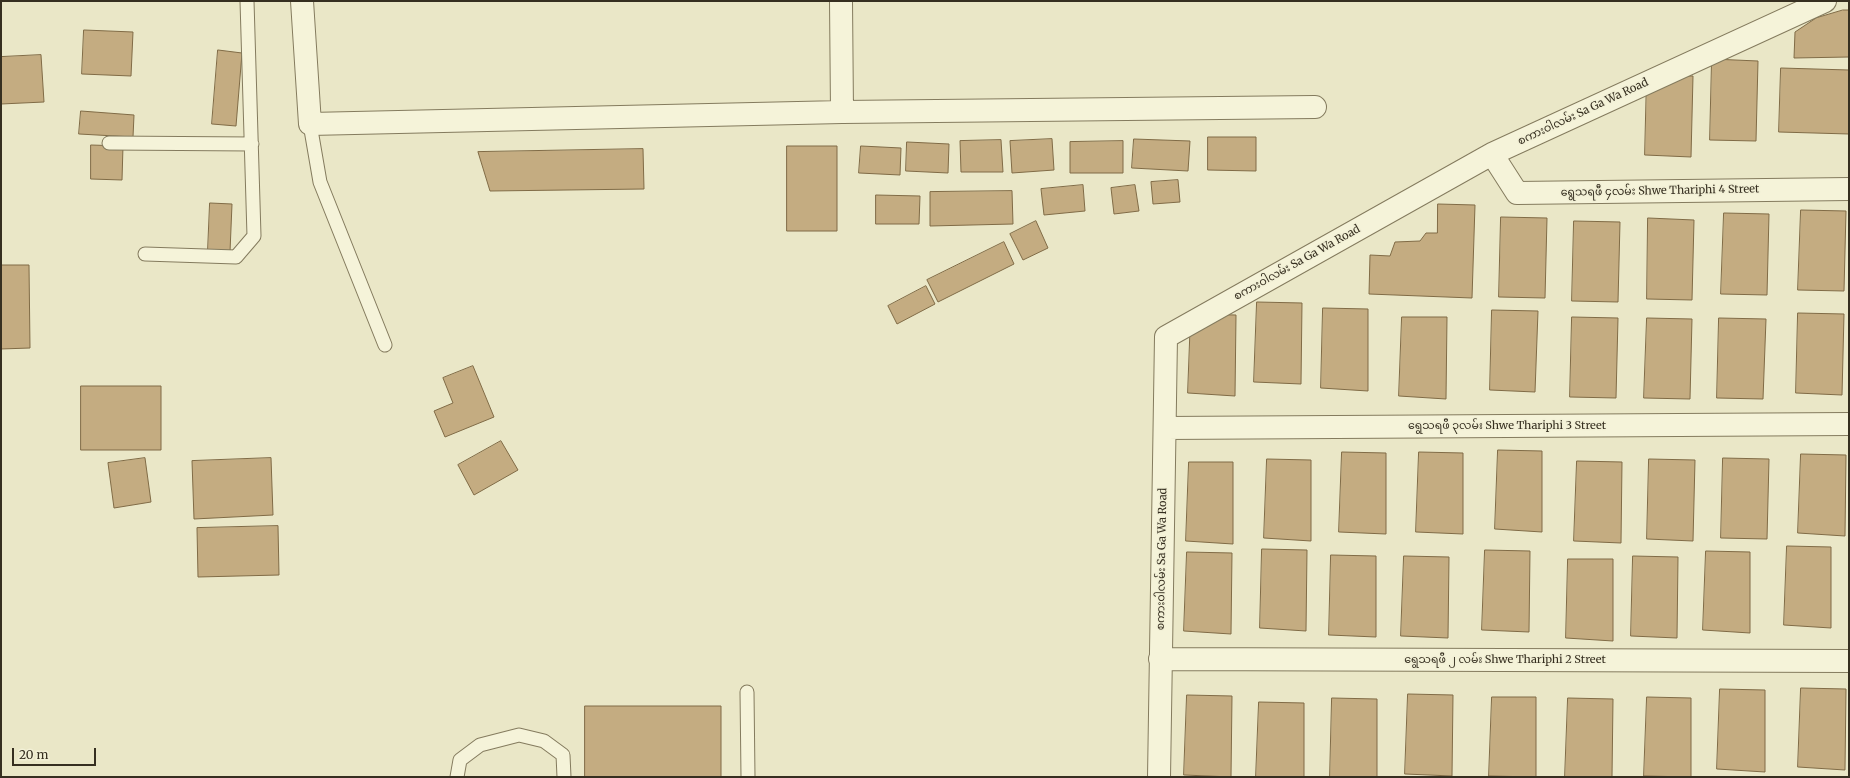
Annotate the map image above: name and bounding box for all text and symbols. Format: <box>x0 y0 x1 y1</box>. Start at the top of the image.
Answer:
street label: စကားဝါလမ်း Sa Ga Wa Road <box>1516 76 1650 148</box>
street label: ရွေသရဖီ ၄လမ်း Shwe Thariphi 4 Street <box>1561 183 1759 199</box>
street label: စကားဝါလမ်း Sa Ga Wa Road <box>1231 223 1363 303</box>
street label: ရွေသရဖီ ၃လမ်း Shwe Thariphi 3 Street <box>1408 419 1606 433</box>
street label: စကားဝါလမ်း Sa Ga Wa Road <box>1154 488 1170 630</box>
street label: ရွေသရဖီ ၂ လမ်း Shwe Thariphi 2 Street <box>1404 653 1606 667</box>
scale bar <box>14 740 98 766</box>
text: 20 m <box>19 747 48 762</box>

